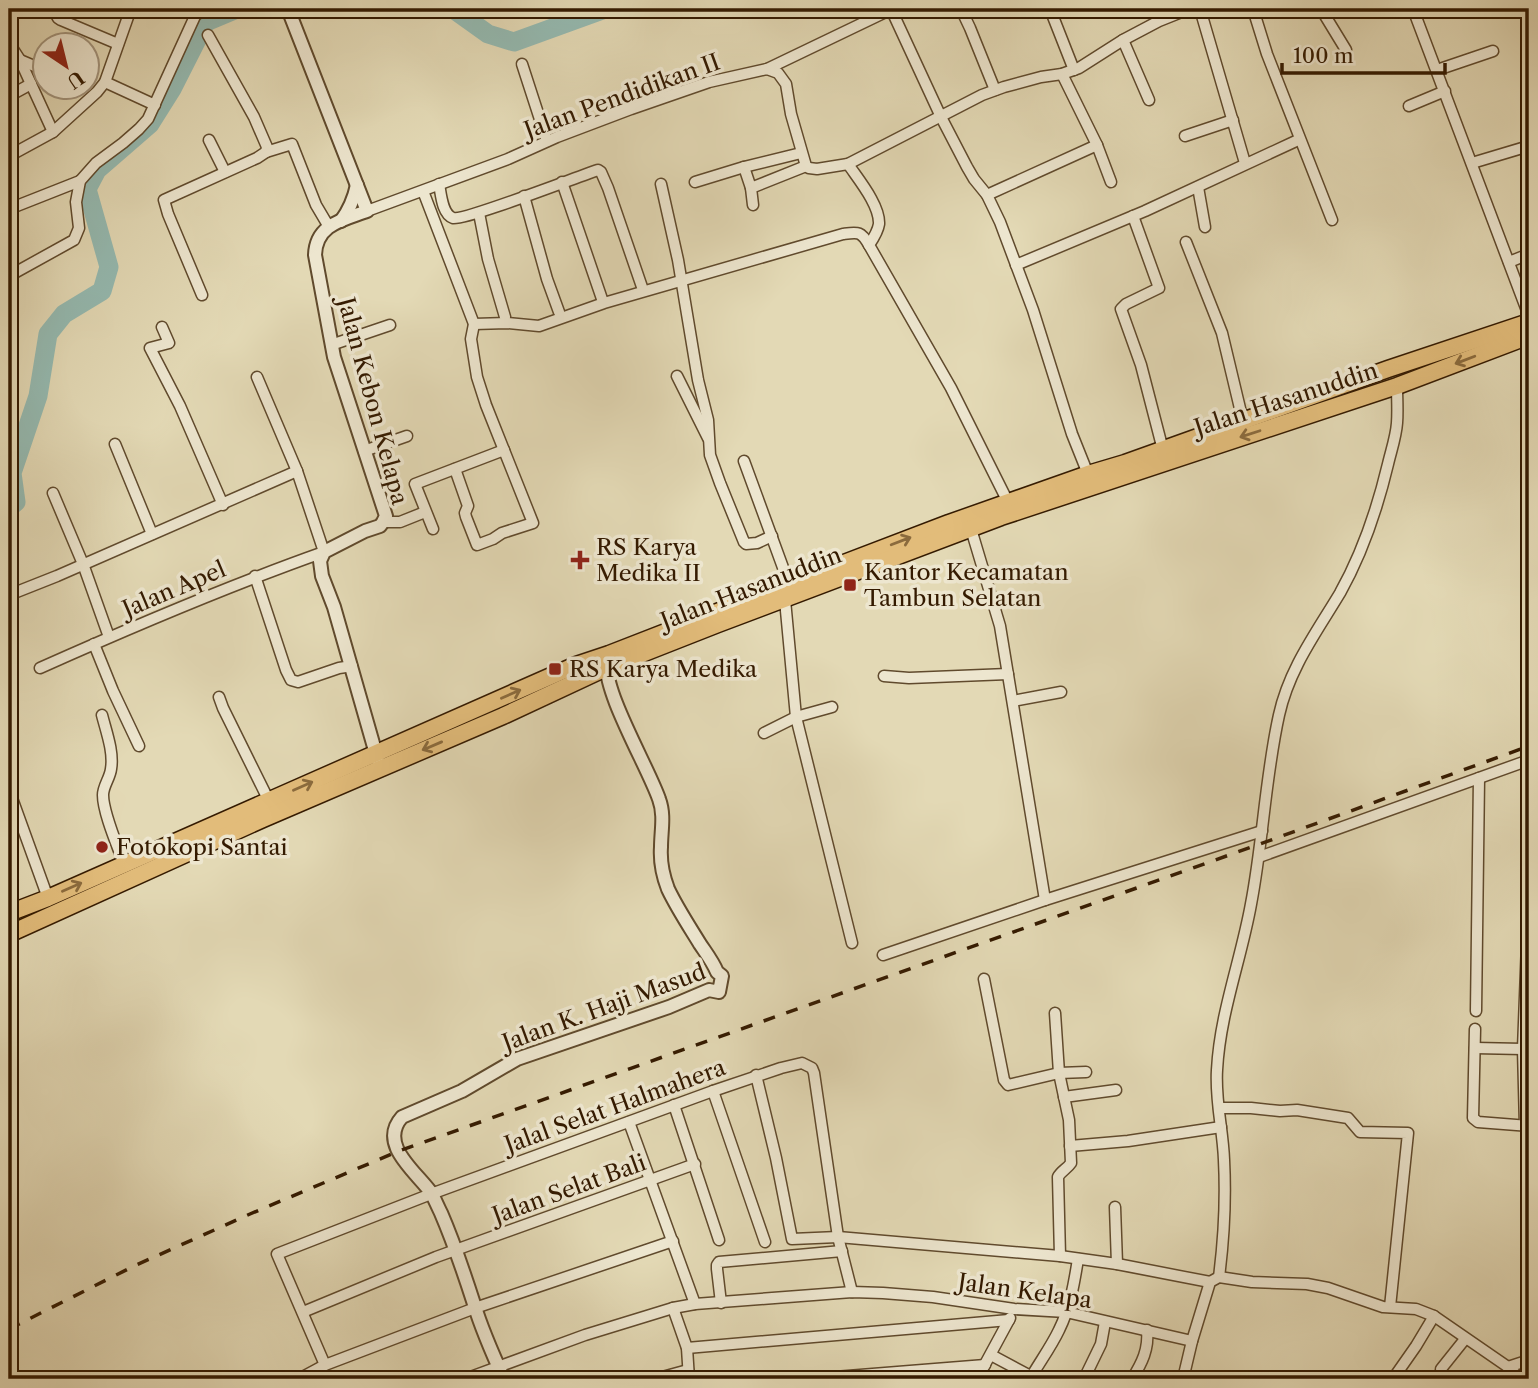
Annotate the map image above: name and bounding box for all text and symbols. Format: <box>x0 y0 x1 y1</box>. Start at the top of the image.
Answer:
north arrow <box>32 32 102 102</box>
scale bar <box>1282 32 1445 76</box>
text: 100 m <box>1293 43 1354 68</box>
street label: Jalan Pendidikan II <box>518 48 724 145</box>
text: U <box>62 66 88 94</box>
street label: Jalan Kebon Kelapa <box>331 291 414 509</box>
one-way arrow <box>1455 355 1477 367</box>
street label: Jalan Hasanuddin <box>1188 356 1381 443</box>
one-way arrow <box>1240 429 1262 442</box>
place label: RS Karya Medika II <box>596 533 701 587</box>
one-way arrow <box>889 534 911 547</box>
street label: Jalan Hasanuddin <box>654 541 845 636</box>
marker: RS Karya Medika II <box>570 550 590 570</box>
street label: Jalan Apel <box>115 555 230 624</box>
place label: Kantor Kecamatan Tambun Selatan <box>864 558 1069 612</box>
marker: Kantor Kecamatan Tambun Selatan <box>842 577 858 593</box>
place label: RS Karya Medika <box>569 655 758 683</box>
marker: RS Karya Medika <box>547 661 563 677</box>
one-way arrow <box>499 687 521 700</box>
one-way arrow <box>421 740 443 753</box>
one-way arrow <box>291 779 313 792</box>
place label: Fotokopi Santai <box>116 833 288 861</box>
marker: Fotokopi Santai <box>94 839 110 855</box>
one-way arrow <box>61 880 82 893</box>
street label: Jalan K. Haji Masud <box>496 957 709 1058</box>
street label: Jalal Selat Halmahera <box>498 1053 730 1160</box>
street label: Jalan Selat Bali <box>486 1148 650 1231</box>
street label: Jalan Kelapa <box>953 1267 1095 1314</box>

